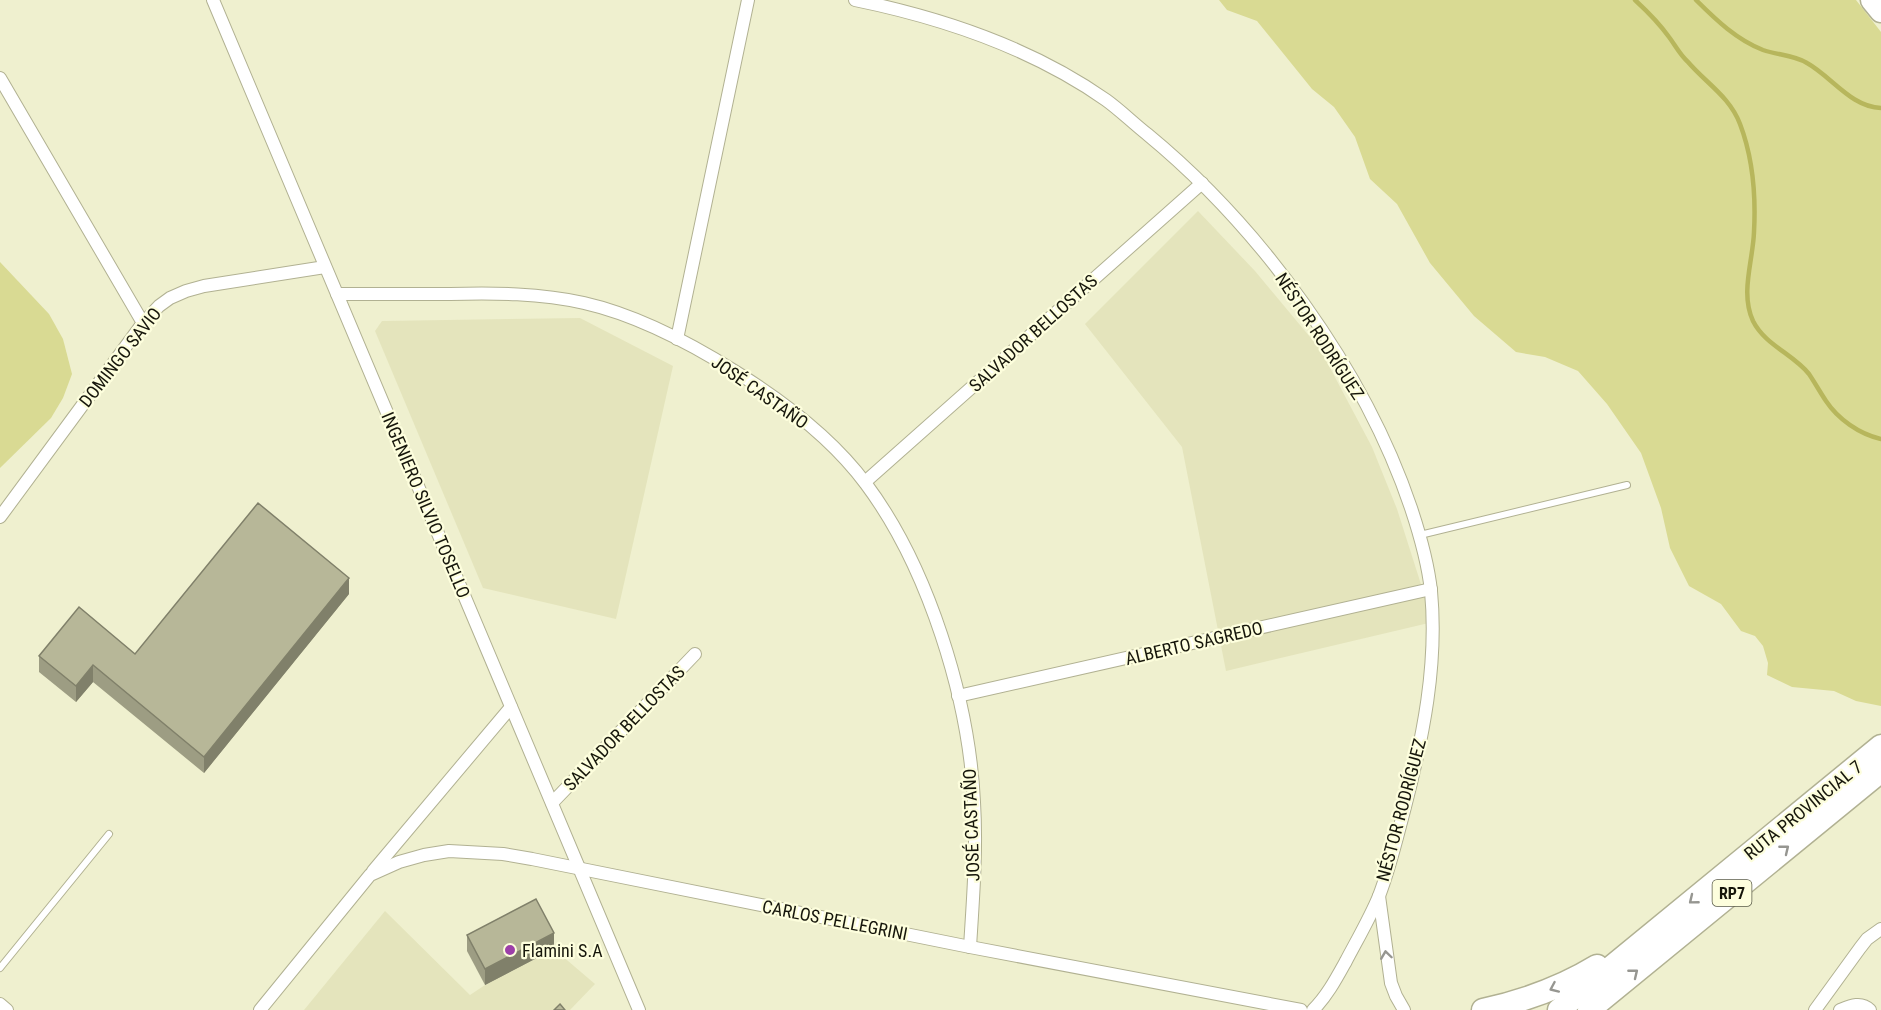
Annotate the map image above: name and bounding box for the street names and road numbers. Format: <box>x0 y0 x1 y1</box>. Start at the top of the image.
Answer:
street label: NÉSTOR RODRÍGUEZ <box>1271 269 1369 403</box>
street label: SALVADOR BELLOSTAS <box>965 270 1101 396</box>
street label: DOMINGO SAVIO <box>75 303 165 411</box>
street label: JOSÉ CASTAÑO <box>708 351 812 433</box>
street label: INGENIERO SILVIO TOSELLO <box>377 409 475 601</box>
street label: ALBERTO SAGREDO <box>1123 617 1265 669</box>
street label: SALVADOR BELLOSTAS <box>559 661 689 795</box>
street label: NÉSTOR RODRÍGUEZ <box>1372 736 1430 884</box>
street label: RUTA PROVINCIAL 7 <box>1740 756 1866 864</box>
street label: JOSÉ CASTAÑO <box>959 768 983 882</box>
road number: RP7 <box>1712 880 1752 906</box>
street label: CARLOS PELLEGRINI <box>760 896 910 944</box>

